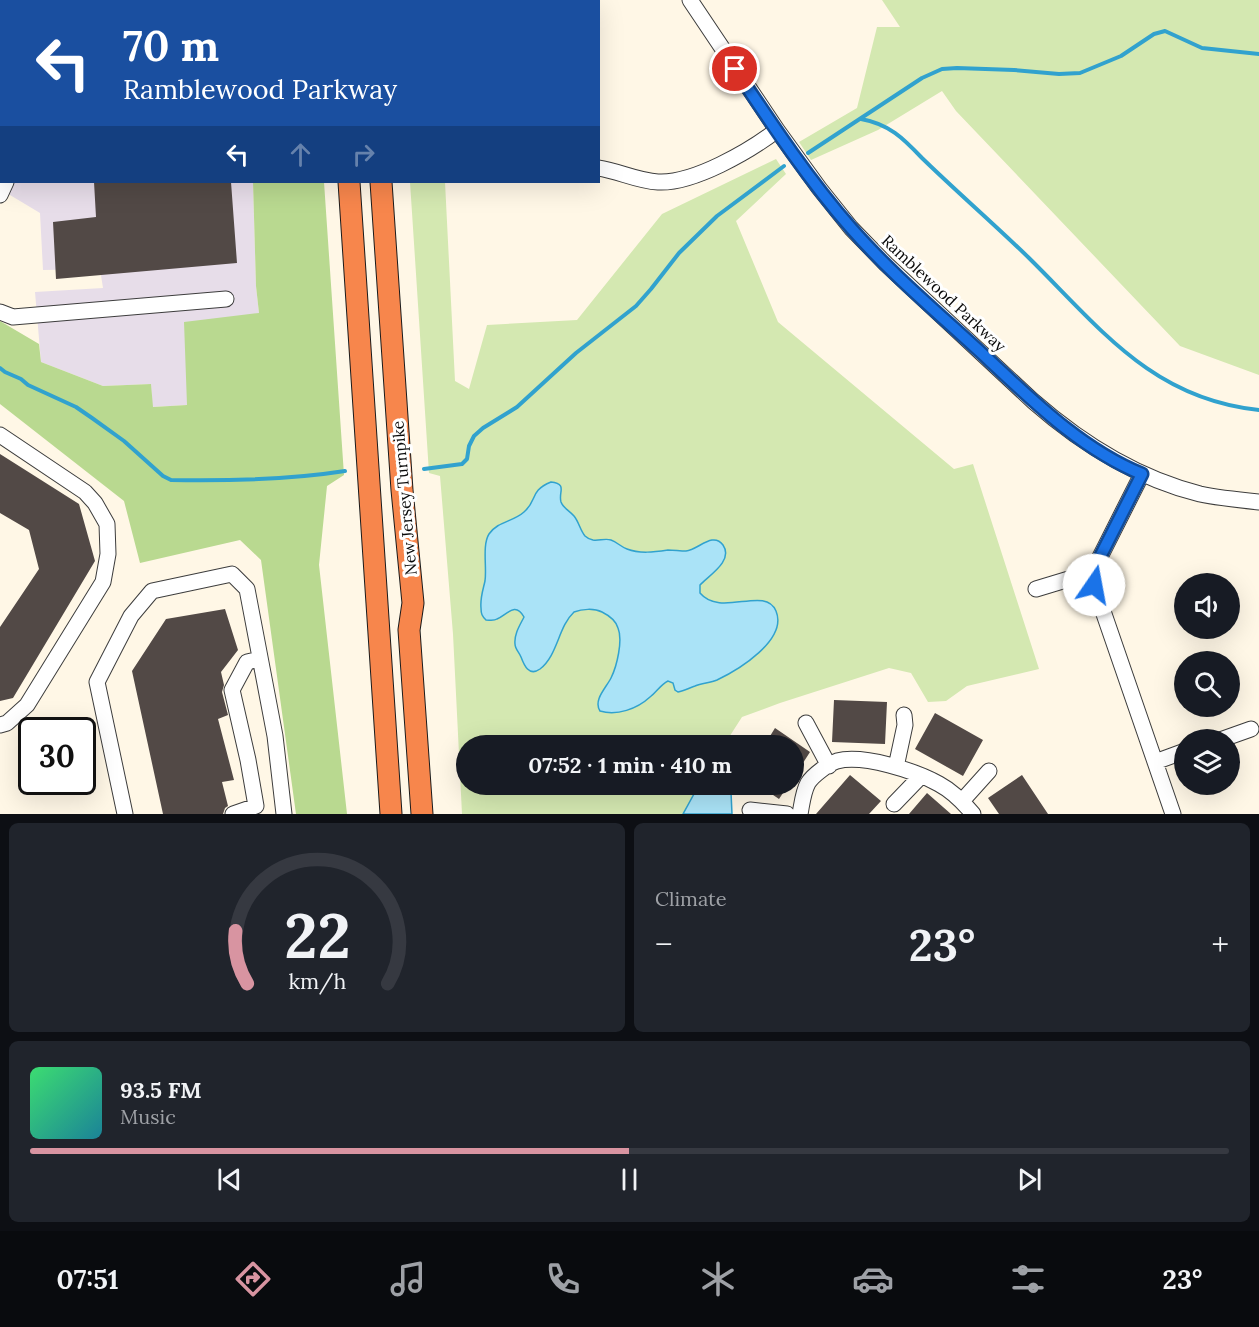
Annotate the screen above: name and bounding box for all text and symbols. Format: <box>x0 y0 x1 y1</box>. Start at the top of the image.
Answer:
text: 70 m <box>123 19 219 73</box>
icon: left <box>24 24 102 102</box>
pin <box>709 43 760 94</box>
icon: arrive <box>718 52 751 85</box>
text: Ramblewood Parkway <box>123 72 397 106</box>
icon: left <box>221 138 254 171</box>
icon: ahead <box>284 138 317 171</box>
icon: right <box>347 138 380 171</box>
street label: Ramblewood Parkway <box>878 230 1011 356</box>
street label: New Jersey Turnpike <box>387 420 421 576</box>
position arrow <box>1062 553 1126 617</box>
map controls <box>1174 573 1240 795</box>
button: sound <box>1174 573 1240 639</box>
button: search <box>1174 651 1240 717</box>
speed limit sign: 30 <box>18 717 96 795</box>
button: layers <box>1174 729 1240 795</box>
text: 07:52 · 1 min · 410 m <box>528 751 732 779</box>
text: Climate <box>655 886 727 911</box>
text: 22 <box>284 895 350 975</box>
text: 23° <box>909 916 975 973</box>
text: − <box>655 923 673 965</box>
text: + <box>1211 923 1229 965</box>
text: km/h <box>288 968 346 996</box>
text: 93.5 FM <box>120 1076 202 1104</box>
text: Music <box>120 1104 176 1129</box>
icon: previous <box>213 1163 246 1196</box>
icon: pause <box>613 1163 646 1196</box>
icon: next <box>1013 1163 1046 1196</box>
icon: directions <box>232 1258 274 1300</box>
icon: music <box>387 1258 429 1300</box>
icon: phone <box>542 1258 584 1300</box>
icon: climate <box>697 1258 739 1300</box>
icon: car <box>852 1258 894 1300</box>
icon: filters <box>1007 1258 1049 1300</box>
text: 07:51 <box>57 1262 119 1296</box>
text: 23° <box>1163 1262 1202 1296</box>

